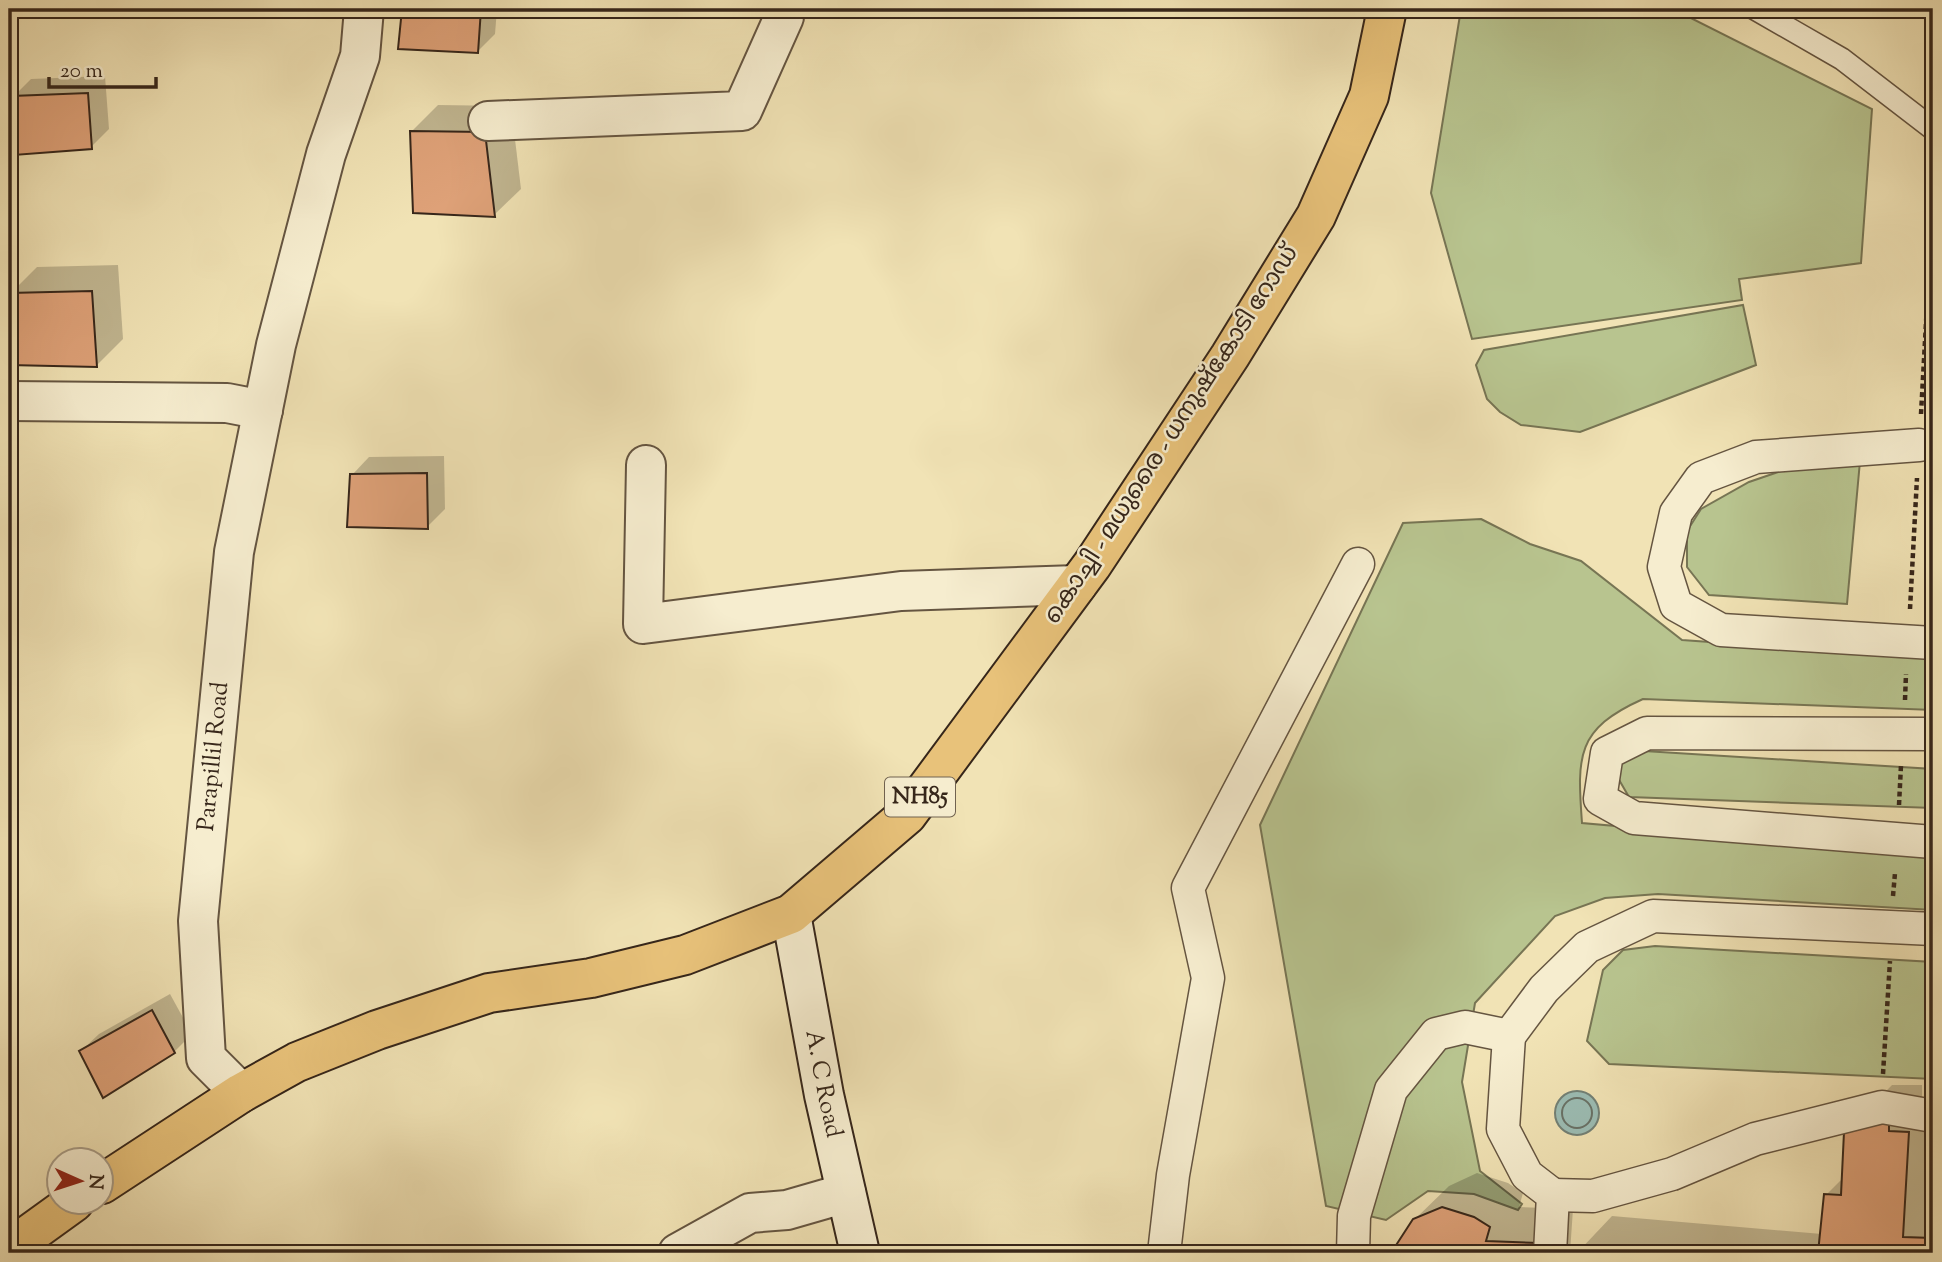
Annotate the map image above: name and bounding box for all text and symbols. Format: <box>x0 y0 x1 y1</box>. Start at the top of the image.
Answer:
scale bar <box>49 46 156 90</box>
text: 20 m <box>60 57 103 87</box>
street label: കൊച്ചി - മധുരൈ - ധനുഷ്‌കോടി റോഡ് <box>1037 238 1308 631</box>
street label: Parapillil Road <box>190 680 238 833</box>
road number: NH85 <box>885 778 955 817</box>
street label: A. C Road <box>796 1027 850 1142</box>
north arrow <box>46 1146 116 1216</box>
text: N <box>81 1173 108 1190</box>

